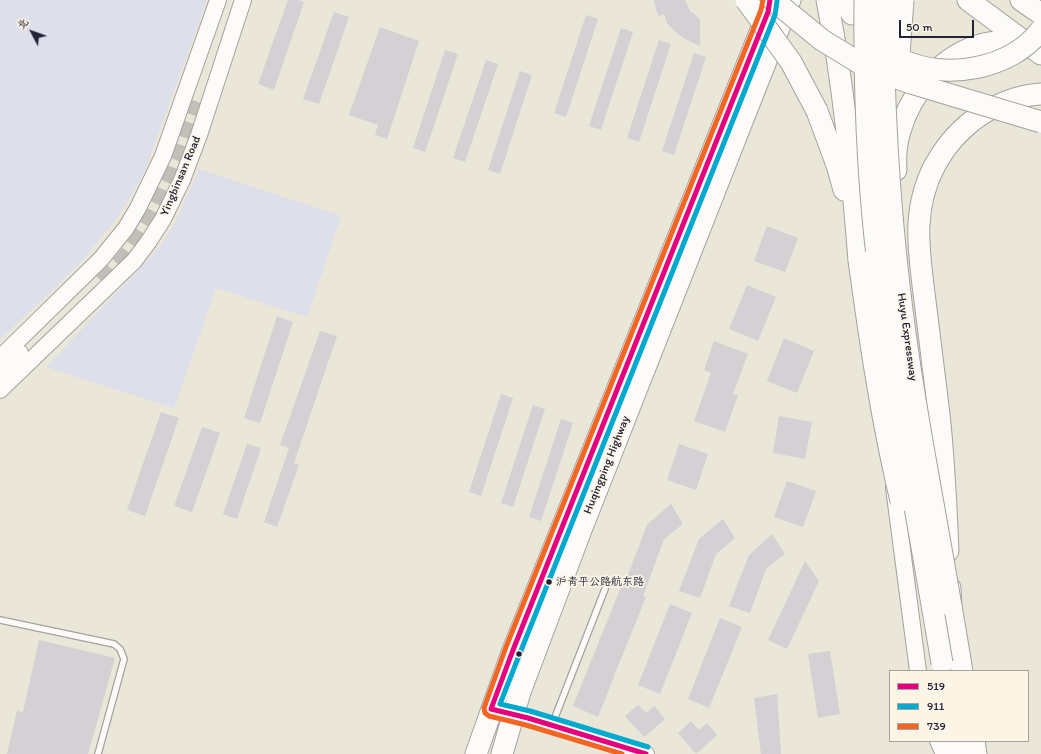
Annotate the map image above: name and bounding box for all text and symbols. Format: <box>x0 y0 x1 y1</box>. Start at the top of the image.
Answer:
north arrow <box>12 12 52 52</box>
scale bar <box>901 12 976 38</box>
text: 北 <box>14 15 31 32</box>
text: 50 m <box>906 20 932 34</box>
street label: Yingbinsan Road <box>158 134 204 218</box>
street label: Huyu Expressway <box>894 292 920 382</box>
street label: Huqingping Highway <box>581 414 633 516</box>
place label: 沪青平公路航东路 <box>556 575 644 589</box>
marker: 沪青平公路航东路 <box>544 577 554 587</box>
unlabelled marker <box>514 649 524 659</box>
legend <box>889 670 1029 742</box>
text: 519 <box>927 679 945 693</box>
text: 911 <box>927 699 944 713</box>
text: 739 <box>927 719 946 733</box>

